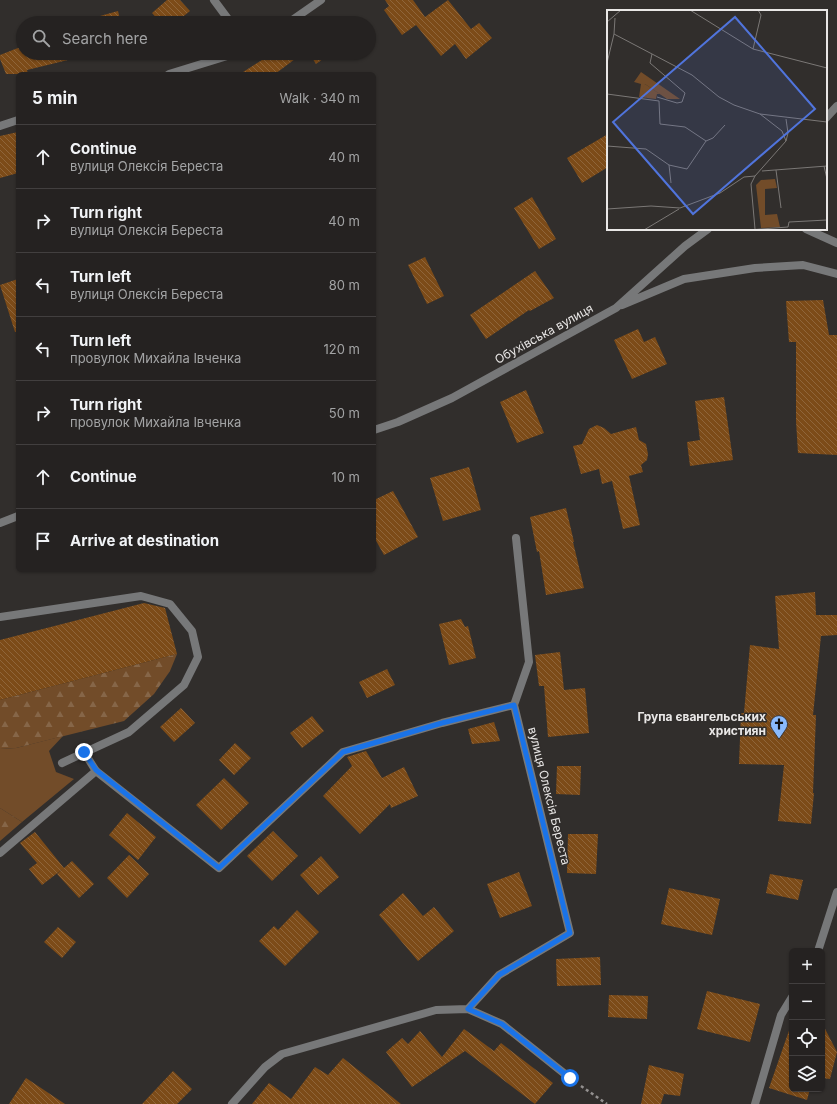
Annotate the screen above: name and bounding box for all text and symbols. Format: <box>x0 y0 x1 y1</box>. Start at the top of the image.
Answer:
inset map <box>607 10 827 230</box>
search box <box>16 16 376 60</box>
icon: search <box>30 27 52 49</box>
text: Search here <box>62 29 148 48</box>
text: 5 min <box>32 88 78 108</box>
text: Walk · 340 m <box>280 90 360 106</box>
text: Continue <box>70 139 137 158</box>
icon: ahead <box>32 146 54 168</box>
text: 40 m <box>328 149 360 165</box>
text: вулиця Олексія Береста <box>70 158 223 174</box>
text: Turn right <box>70 203 142 222</box>
icon: right <box>32 210 54 232</box>
text: 40 m <box>328 213 360 229</box>
text: вулиця Олексія Береста <box>70 222 223 238</box>
text: Turn left <box>70 267 131 286</box>
icon: left <box>32 274 54 296</box>
text: 80 m <box>329 277 360 293</box>
text: вулиця Олексія Береста <box>70 286 223 302</box>
street label: Обухівська вулиця <box>492 300 596 367</box>
text: Turn left <box>70 331 131 350</box>
icon: left <box>32 338 54 360</box>
text: 120 m <box>324 341 360 357</box>
text: провулок Михайла Івченка <box>70 350 241 366</box>
text: Turn right <box>70 395 142 414</box>
icon: right <box>32 402 54 424</box>
text: 50 m <box>329 405 360 421</box>
text: провулок Михайла Івченка <box>70 414 241 430</box>
icon: ahead <box>32 466 54 488</box>
text: Continue <box>70 467 137 486</box>
text: 10 m <box>331 469 360 485</box>
icon: arrive <box>32 530 54 552</box>
text: Arrive at destination <box>70 531 219 550</box>
place label: Група євангельських християн <box>637 709 766 738</box>
church icon: Група євангельських християн <box>769 714 789 739</box>
street label: вулиця Олексія Береста <box>525 725 574 866</box>
route end <box>75 743 93 761</box>
map controls <box>789 948 825 1092</box>
button: + <box>789 948 825 984</box>
button: − <box>789 984 825 1020</box>
button: locate <box>789 1020 825 1056</box>
button: layers <box>789 1056 825 1092</box>
route start <box>561 1069 579 1087</box>

